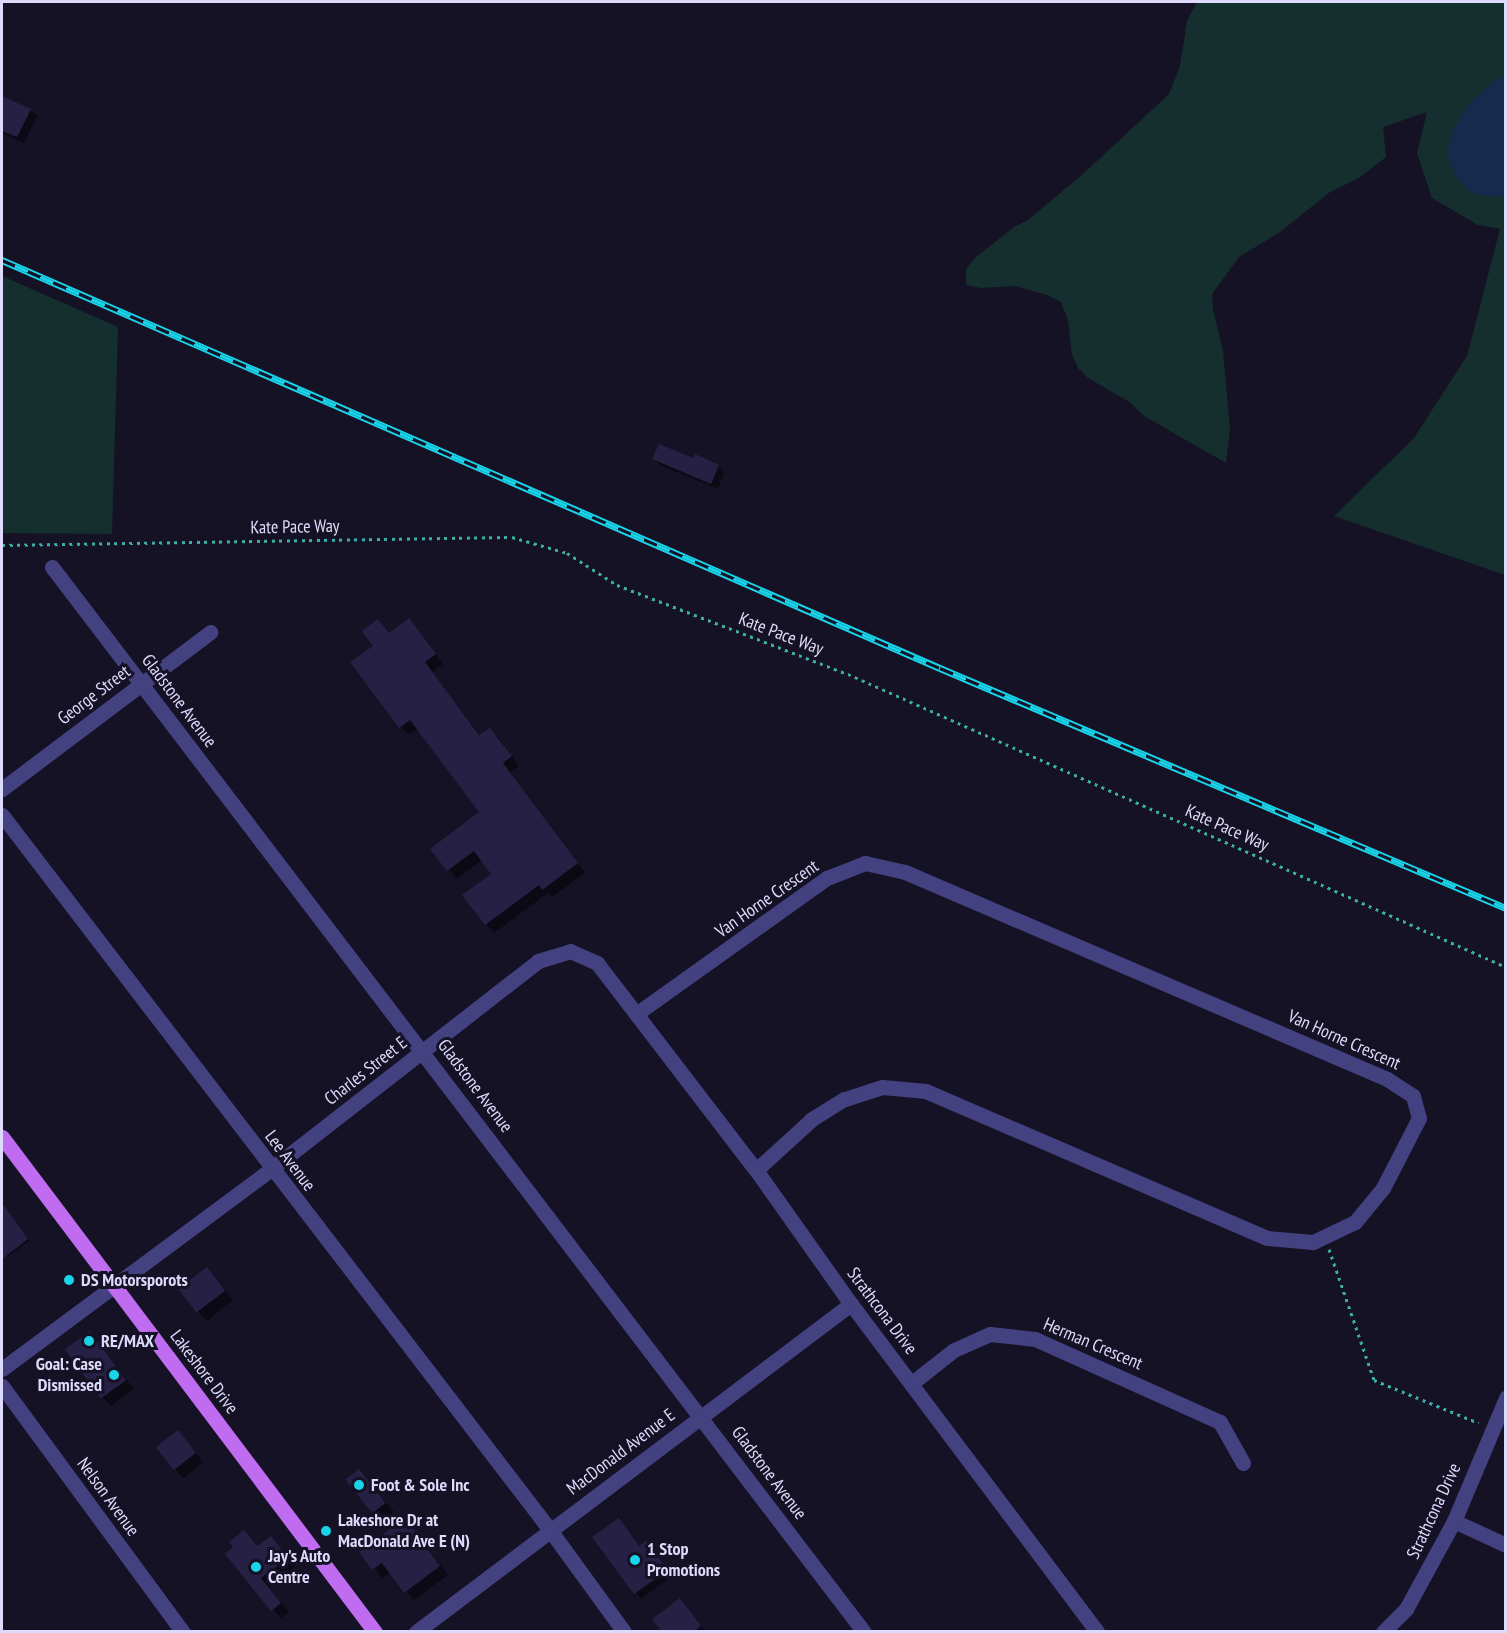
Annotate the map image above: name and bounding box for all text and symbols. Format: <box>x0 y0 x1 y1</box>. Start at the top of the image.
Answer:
street label: Kate Pace Way <box>250 515 340 539</box>
street label: Kate Pace Way <box>735 608 827 660</box>
street label: Gladstone Avenue <box>137 650 221 752</box>
street label: George Street <box>54 661 134 729</box>
street label: Kate Pace Way <box>1182 800 1272 856</box>
street label: Van Horne Crescent <box>711 855 823 943</box>
street label: Van Horne Crescent <box>1284 1006 1404 1074</box>
street label: Charles Street E <box>320 1032 412 1110</box>
street label: Gladstone Avenue <box>433 1035 517 1137</box>
street label: Lee Avenue <box>260 1126 320 1196</box>
street label: Strathcona Drive <box>842 1263 922 1359</box>
place label: DS Motorsporots <box>81 1269 188 1291</box>
marker: DS Motorsporots <box>62 1273 76 1287</box>
street label: Herman Crescent <box>1040 1313 1146 1375</box>
street label: Lakeshore Drive <box>165 1326 243 1418</box>
place label: RE/MAX <box>101 1330 154 1352</box>
marker: RE/MAX <box>82 1334 96 1348</box>
place label: Goal: Case Dismissed <box>35 1354 102 1396</box>
marker: Goal: Case Dismissed <box>107 1368 121 1382</box>
street label: MacDonald Avenue E <box>562 1404 680 1500</box>
street label: Gladstone Avenue <box>727 1422 811 1524</box>
street label: Nelson Avenue <box>72 1453 144 1541</box>
street label: Strathcona Drive <box>1402 1460 1466 1562</box>
place label: Foot & Sole Inc <box>371 1474 470 1496</box>
marker: Foot & Sole Inc <box>352 1478 366 1492</box>
place label: Lakeshore Dr at MacDonald Ave E (N) <box>338 1510 471 1552</box>
marker: Lakeshore Dr at MacDonald Ave E (N) <box>319 1524 333 1538</box>
place label: 1 Stop Promotions <box>647 1539 720 1582</box>
place label: Jay's Auto Centre <box>268 1546 331 1588</box>
marker: 1 Stop Promotions <box>628 1553 642 1567</box>
marker: Jay's Auto Centre <box>249 1560 263 1574</box>

